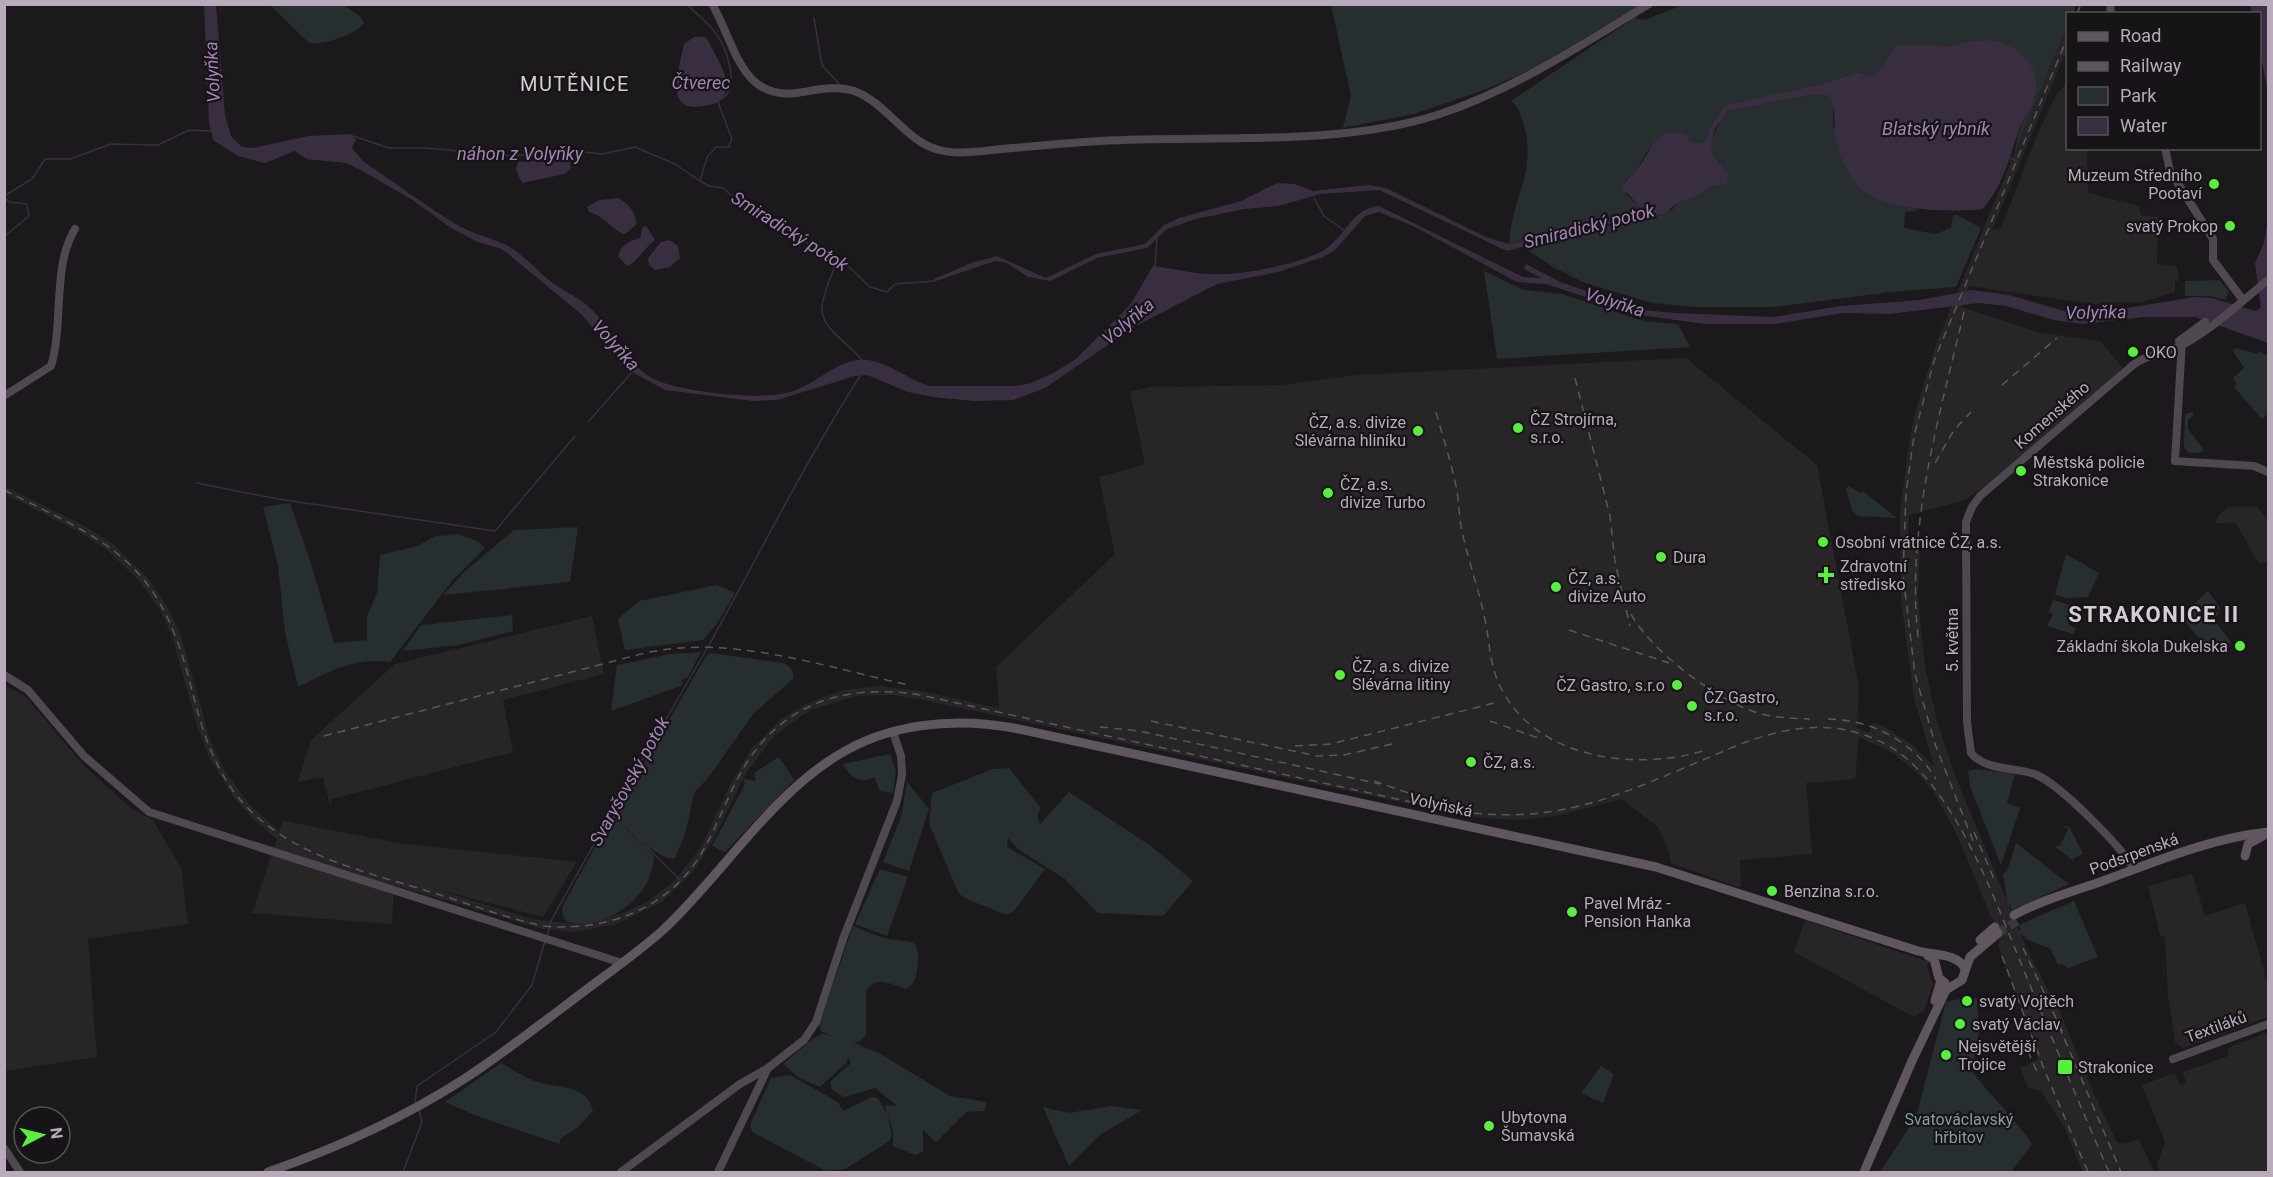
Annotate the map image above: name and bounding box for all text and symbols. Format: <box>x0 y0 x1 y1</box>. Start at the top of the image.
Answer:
legend <box>2066 12 2261 150</box>
text: Road <box>2120 25 2161 46</box>
water label: Volyňka <box>200 41 224 103</box>
text: Railway <box>2120 55 2182 76</box>
water label: Čtverec <box>672 71 730 93</box>
district label: MUTĚNICE <box>520 72 630 96</box>
text: Park <box>2120 85 2157 106</box>
text: Water <box>2120 115 2167 136</box>
water label: Blatský rybník <box>1882 118 1991 139</box>
water label: náhon z Volyňky <box>457 143 584 164</box>
place label: Muzeum Středního Pootaví <box>2068 166 2203 203</box>
marker: Muzeum Středního Pootaví <box>2207 177 2221 191</box>
water label: Smiradický potok <box>728 187 853 276</box>
water label: Smiradický potok <box>1522 199 1658 252</box>
place label: svatý Prokop <box>2126 217 2218 236</box>
marker: svatý Prokop <box>2223 219 2237 233</box>
water label: Volyňka <box>1583 283 1647 321</box>
water label: Volyňka <box>1098 293 1158 349</box>
water label: Volyňka <box>2065 301 2127 323</box>
water label: Volyňka <box>588 315 644 375</box>
place label: OKO <box>2145 343 2177 362</box>
marker: OKO <box>2126 345 2140 359</box>
street label: Komenského <box>2011 377 2093 453</box>
place label: ČZ Strojírna, s.r.o. <box>1530 409 1617 447</box>
place label: ČZ, a.s. divize Slévárna hliníku <box>1295 412 1406 450</box>
marker: ČZ Strojírna, s.r.o. <box>1511 421 1525 435</box>
marker: ČZ, a.s. divize Slévárna hliníku <box>1411 424 1425 438</box>
place label: Městská policie Strakonice <box>2033 453 2145 490</box>
marker: Městská policie Strakonice <box>2014 464 2028 478</box>
place label: ČZ, a.s. divize Turbo <box>1340 474 1426 512</box>
marker: ČZ, a.s. divize Turbo <box>1321 486 1335 500</box>
place label: Osobní vrátnice ČZ, a.s. <box>1835 532 2002 552</box>
marker: Osobní vrátnice ČZ, a.s. <box>1816 535 1830 549</box>
place label: Dura <box>1673 548 1706 567</box>
marker: Dura <box>1654 550 1668 564</box>
place label: Zdravotní středisko <box>1840 557 1908 594</box>
marker: Zdravotní středisko <box>1817 566 1835 584</box>
place label: ČZ, a.s. divize Auto <box>1568 568 1646 606</box>
marker: ČZ, a.s. divize Auto <box>1549 580 1563 594</box>
district label: STRAKONICE II <box>2068 602 2240 627</box>
street label: 5. května <box>1943 608 1962 672</box>
place label: Základní škola Dukelska <box>2056 637 2228 656</box>
marker: Základní škola Dukelska <box>2233 639 2247 653</box>
place label: ČZ, a.s. divize Slévárna litiny <box>1352 656 1451 694</box>
marker: ČZ, a.s. divize Slévárna litiny <box>1333 668 1347 682</box>
place label: ČZ Gastro, s.r.o <box>1556 675 1665 695</box>
marker: ČZ Gastro, s.r.o <box>1670 678 1684 692</box>
place label: ČZ Gastro, s.r.o. <box>1704 687 1779 725</box>
marker: ČZ Gastro, s.r.o. <box>1685 699 1699 713</box>
water label: Svaryšovský potok <box>585 712 674 849</box>
place label: ČZ, a.s. <box>1483 752 1536 772</box>
marker: ČZ, a.s. <box>1464 755 1478 769</box>
street label: Volyňská <box>1408 789 1474 821</box>
street label: Podsrpenská <box>2087 829 2181 879</box>
place label: Benzina s.r.o. <box>1784 882 1879 901</box>
marker: Benzina s.r.o. <box>1765 884 1779 898</box>
place label: Pavel Mráz - Pension Hanka <box>1584 894 1691 931</box>
marker: Pavel Mráz - Pension Hanka <box>1565 905 1579 919</box>
place label: svatý Vojtěch <box>1979 992 2074 1011</box>
marker: svatý Vojtěch <box>1960 994 1974 1008</box>
street label: Textiláků <box>2183 1007 2249 1047</box>
place label: svatý Václav <box>1972 1015 2061 1034</box>
marker: svatý Václav <box>1953 1017 1967 1031</box>
place label: Nejsvětější Trojice <box>1958 1037 2037 1074</box>
marker: Nejsvětější Trojice <box>1939 1048 1953 1062</box>
marker: Strakonice <box>2056 1058 2074 1076</box>
place label: Strakonice <box>2078 1058 2153 1077</box>
north arrow <box>12 1105 72 1165</box>
place label: Ubytovna Šumavská <box>1501 1108 1575 1145</box>
park label: Svatováclavský hřbitov <box>1905 1110 2014 1147</box>
marker: Ubytovna Šumavská <box>1482 1119 1496 1133</box>
text: N <box>46 1126 67 1140</box>

